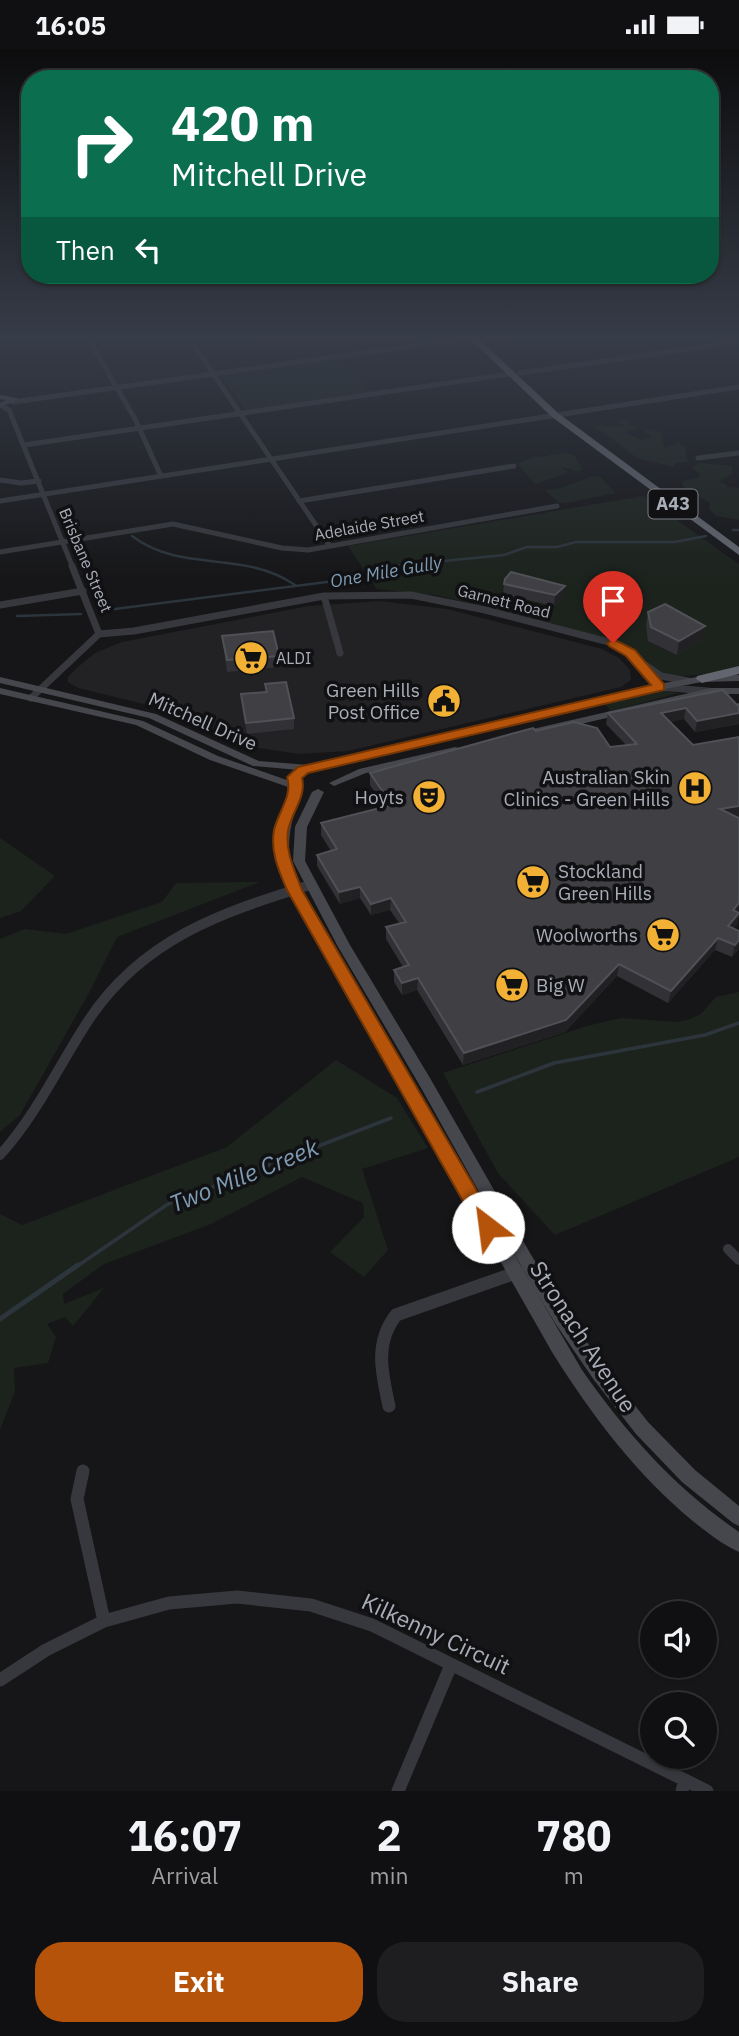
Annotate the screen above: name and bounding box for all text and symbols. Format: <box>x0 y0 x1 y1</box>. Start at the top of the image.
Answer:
text: 16:05 <box>35 8 106 42</box>
text: 420 m <box>171 91 315 154</box>
icon: right <box>56 98 147 189</box>
text: Mitchell Drive <box>171 153 367 195</box>
icon: left <box>129 231 167 269</box>
text: Then <box>56 233 115 267</box>
road number: A43 <box>648 489 698 519</box>
street label: Brisbane Street <box>55 505 117 615</box>
street label: Adelaide Street <box>313 506 425 544</box>
water label: One Mile Gully <box>328 550 445 593</box>
pin <box>583 571 643 643</box>
street label: Garnett Road <box>455 580 553 622</box>
icon: arrive <box>594 582 632 620</box>
supermarket icon: ALDI <box>232 639 270 677</box>
place label: ALDI <box>276 648 311 668</box>
place label: Green Hills Post Office <box>326 678 420 724</box>
public building icon: Green Hills Post Office <box>425 682 463 720</box>
street label: Mitchell Drive <box>145 686 261 756</box>
place label: Australian Skin Clinics - Green Hills <box>503 765 670 811</box>
hospital icon: Australian Skin Clinics - Green Hills <box>676 769 714 807</box>
theatre icon: Hoyts <box>410 778 448 816</box>
place label: Hoyts <box>355 785 404 809</box>
place label: Stockland Green Hills <box>558 859 652 905</box>
supermarket icon: Stockland Green Hills <box>514 863 552 901</box>
supermarket icon: Woolworths <box>644 916 682 954</box>
place label: Woolworths <box>536 923 638 947</box>
supermarket icon: Big W <box>493 966 531 1004</box>
place label: Big W <box>536 973 585 997</box>
water label: Two Mile Creek <box>164 1130 323 1220</box>
position arrow <box>451 1190 525 1264</box>
street label: Stronach Avenue <box>524 1255 644 1418</box>
street label: Kilkenny Circuit <box>357 1586 516 1681</box>
map controls <box>640 1601 717 1769</box>
button: sound <box>640 1601 717 1678</box>
button: search <box>640 1692 717 1769</box>
text: 16:07 <box>127 1808 242 1863</box>
text: 2 <box>376 1808 402 1863</box>
text: 780 <box>536 1808 612 1863</box>
text: Arrival <box>151 1860 218 1890</box>
text: min <box>370 1860 408 1890</box>
text: m <box>564 1860 584 1890</box>
button: Exit <box>35 1942 363 2022</box>
button: Share <box>377 1942 704 2022</box>

